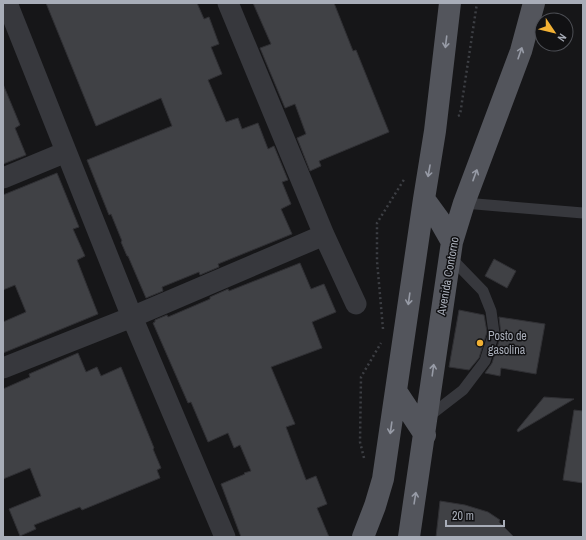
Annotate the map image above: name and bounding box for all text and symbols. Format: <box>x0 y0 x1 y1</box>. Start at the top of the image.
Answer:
north arrow <box>534 12 574 52</box>
text: N <box>555 31 570 44</box>
one-way arrow <box>442 35 449 48</box>
one-way arrow <box>516 47 524 59</box>
one-way arrow <box>425 164 433 177</box>
one-way arrow <box>471 169 479 181</box>
street label: Avenida Contorno <box>433 236 463 317</box>
one-way arrow <box>405 292 413 305</box>
place label: Posto de gasolina <box>488 328 527 358</box>
marker: Posto de gasolina <box>475 338 485 348</box>
one-way arrow <box>430 364 437 377</box>
one-way arrow <box>387 421 395 434</box>
one-way arrow <box>411 492 419 505</box>
scale bar <box>446 502 504 528</box>
text: 20 m <box>452 508 474 524</box>

